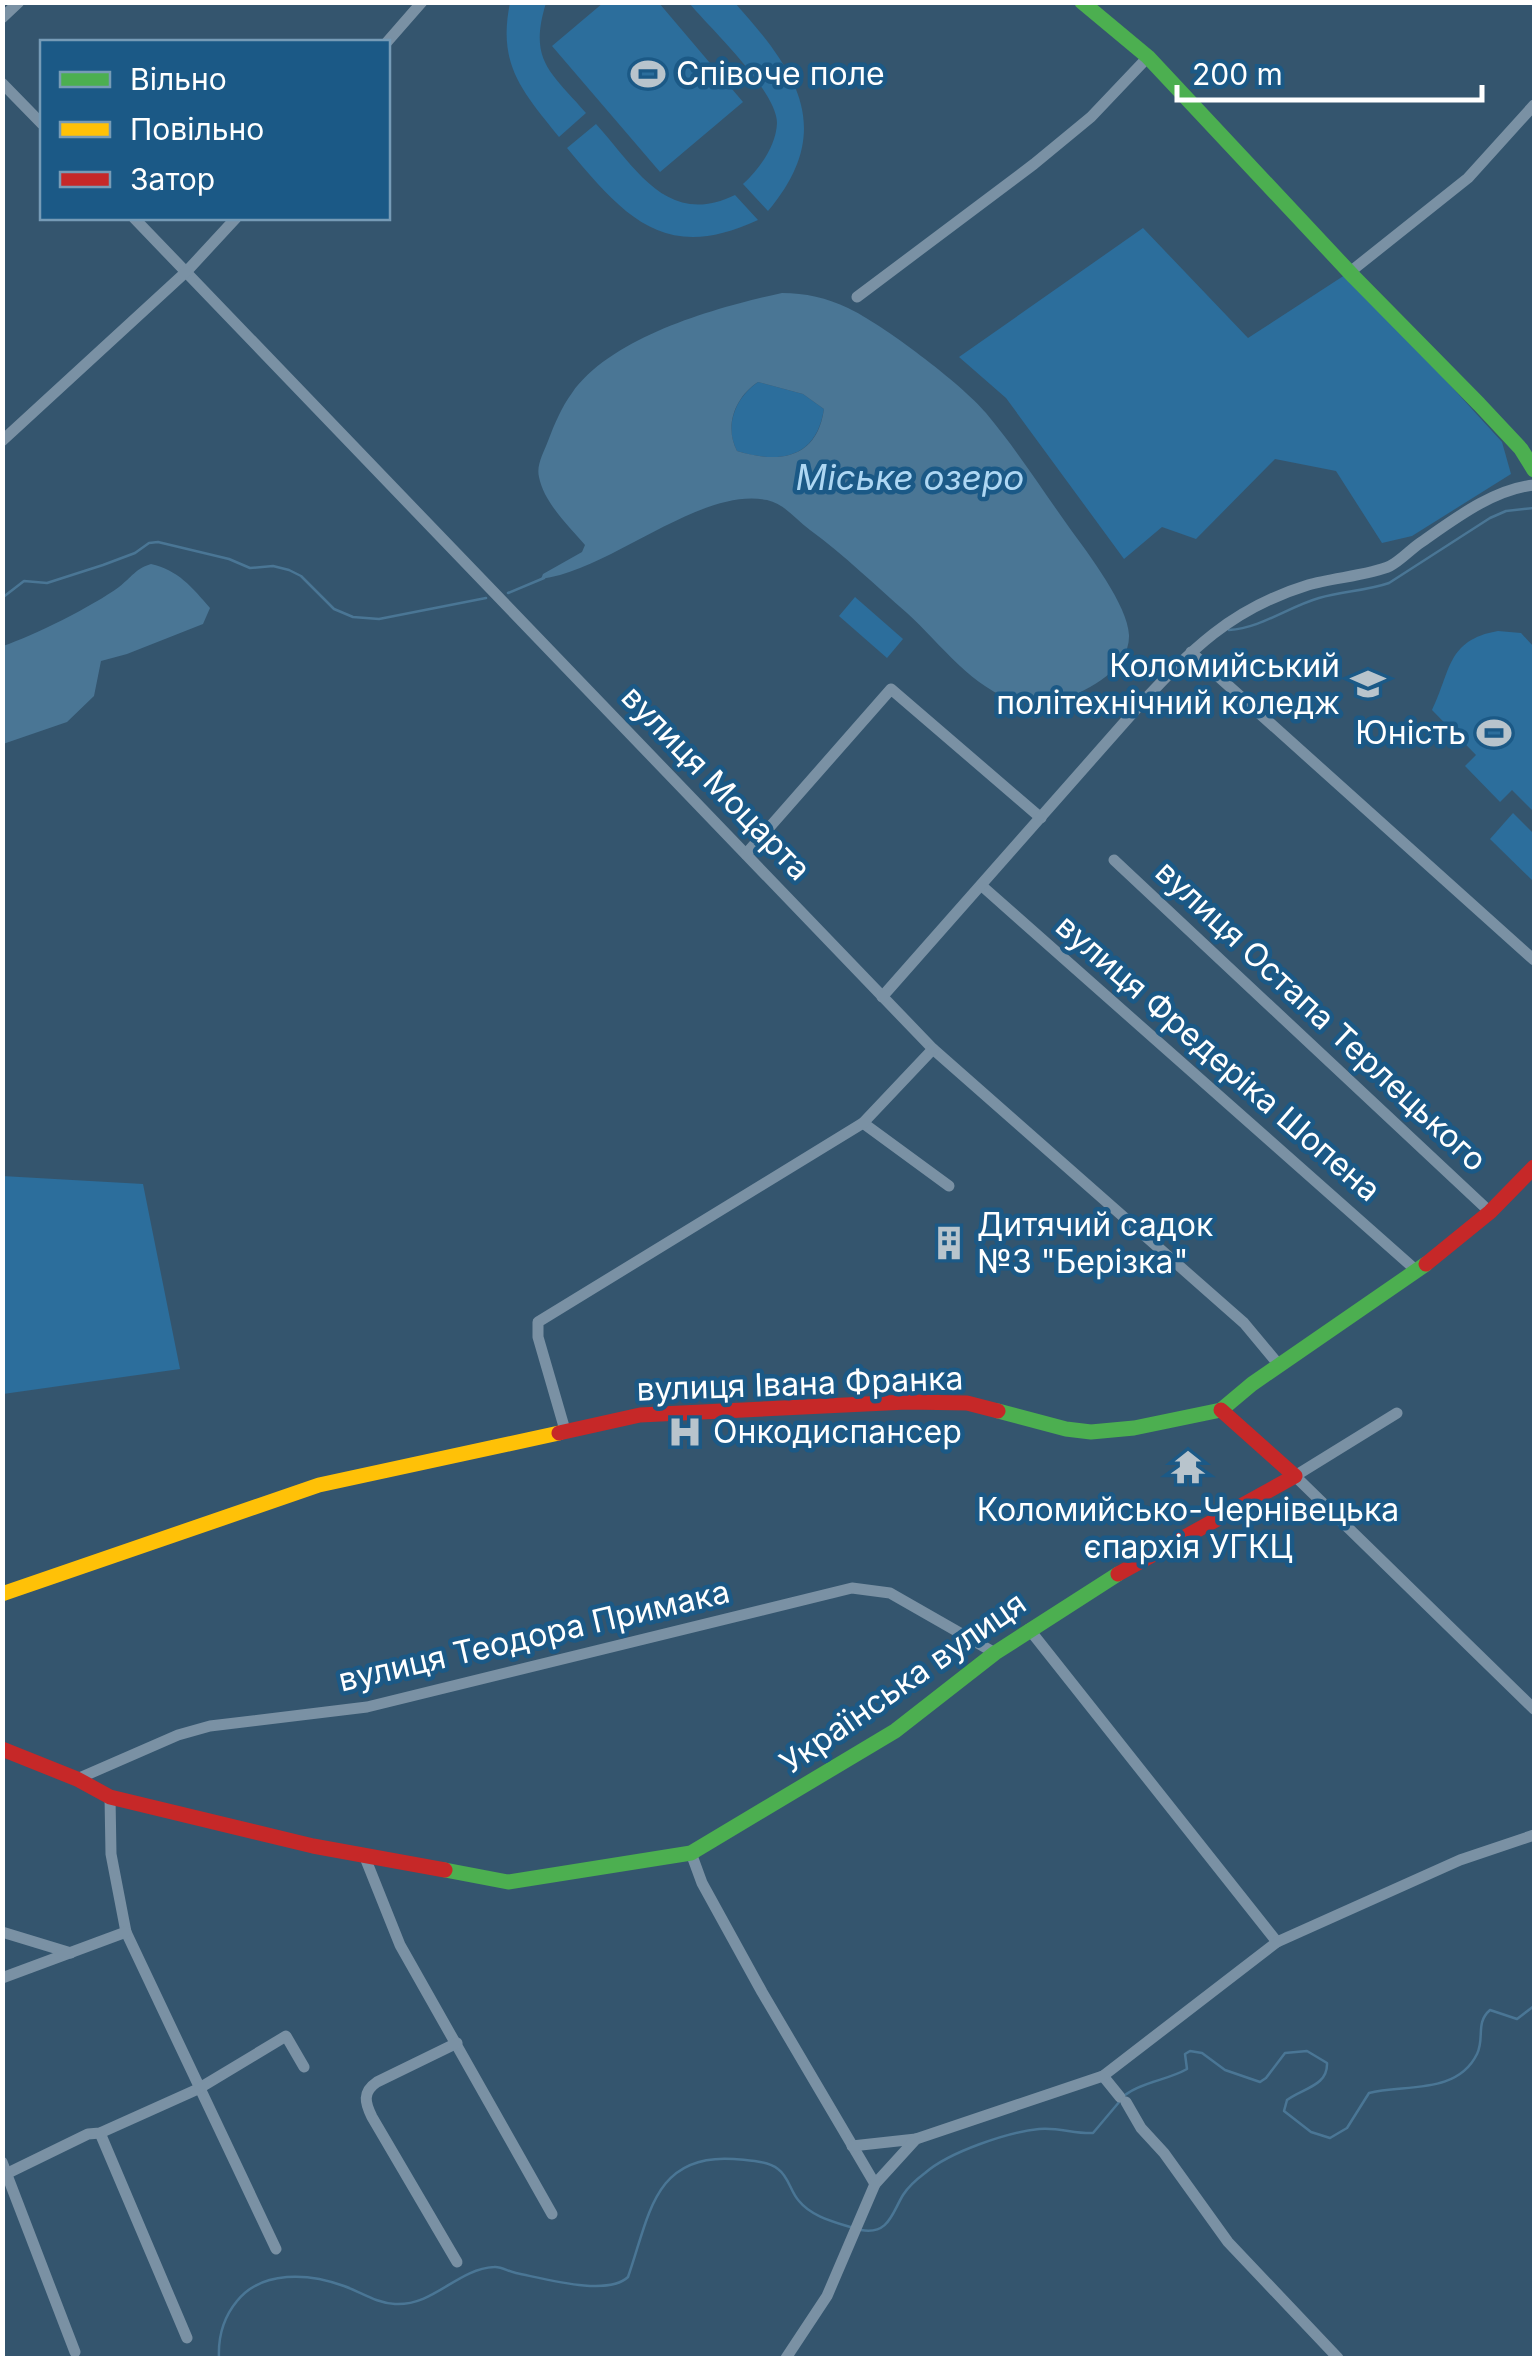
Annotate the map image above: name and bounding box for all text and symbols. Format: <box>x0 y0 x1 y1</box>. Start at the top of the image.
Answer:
legend <box>40 40 390 220</box>
scale bar <box>1177 40 1482 102</box>
place label: Співоче поле <box>676 54 885 93</box>
sports icon: Співоче поле <box>629 55 667 93</box>
text: 200 m <box>1192 56 1283 92</box>
text: Вільно <box>130 61 227 97</box>
text: Повільно <box>130 111 264 147</box>
text: Затор <box>130 161 215 197</box>
water label: Міське озеро <box>796 456 1024 498</box>
place label: Коломийський політехнічний коледж <box>996 646 1340 722</box>
school or university icon: Коломийський політехнічний коледж <box>1349 665 1387 703</box>
street label: вулиця Моцарта <box>614 677 819 888</box>
place label: Юність <box>1355 713 1466 752</box>
sports icon: Юність <box>1475 714 1513 752</box>
street label: вулиця Остапа Терлецького <box>1148 852 1495 1179</box>
street label: вулиця Фредеріка Шопена <box>1048 906 1389 1209</box>
place label: Дитячий садок №3 "Берізка" <box>977 1205 1213 1281</box>
building icon: Дитячий садок №3 "Берізка" <box>930 1224 968 1262</box>
street label: вулиця Івана Франка <box>636 1358 964 1409</box>
place label: Онкодиспансер <box>713 1412 962 1451</box>
hospital icon: Онкодиспансер <box>666 1413 704 1451</box>
temple icon: Коломийсько-Чернівецька єпархія УГКЦ <box>1169 1448 1207 1486</box>
place label: Коломийсько-Чернівецька єпархія УГКЦ <box>977 1490 1399 1566</box>
street label: вулиця Теодора Примака <box>335 1572 733 1700</box>
street label: Українська вулиця <box>772 1583 1033 1782</box>

